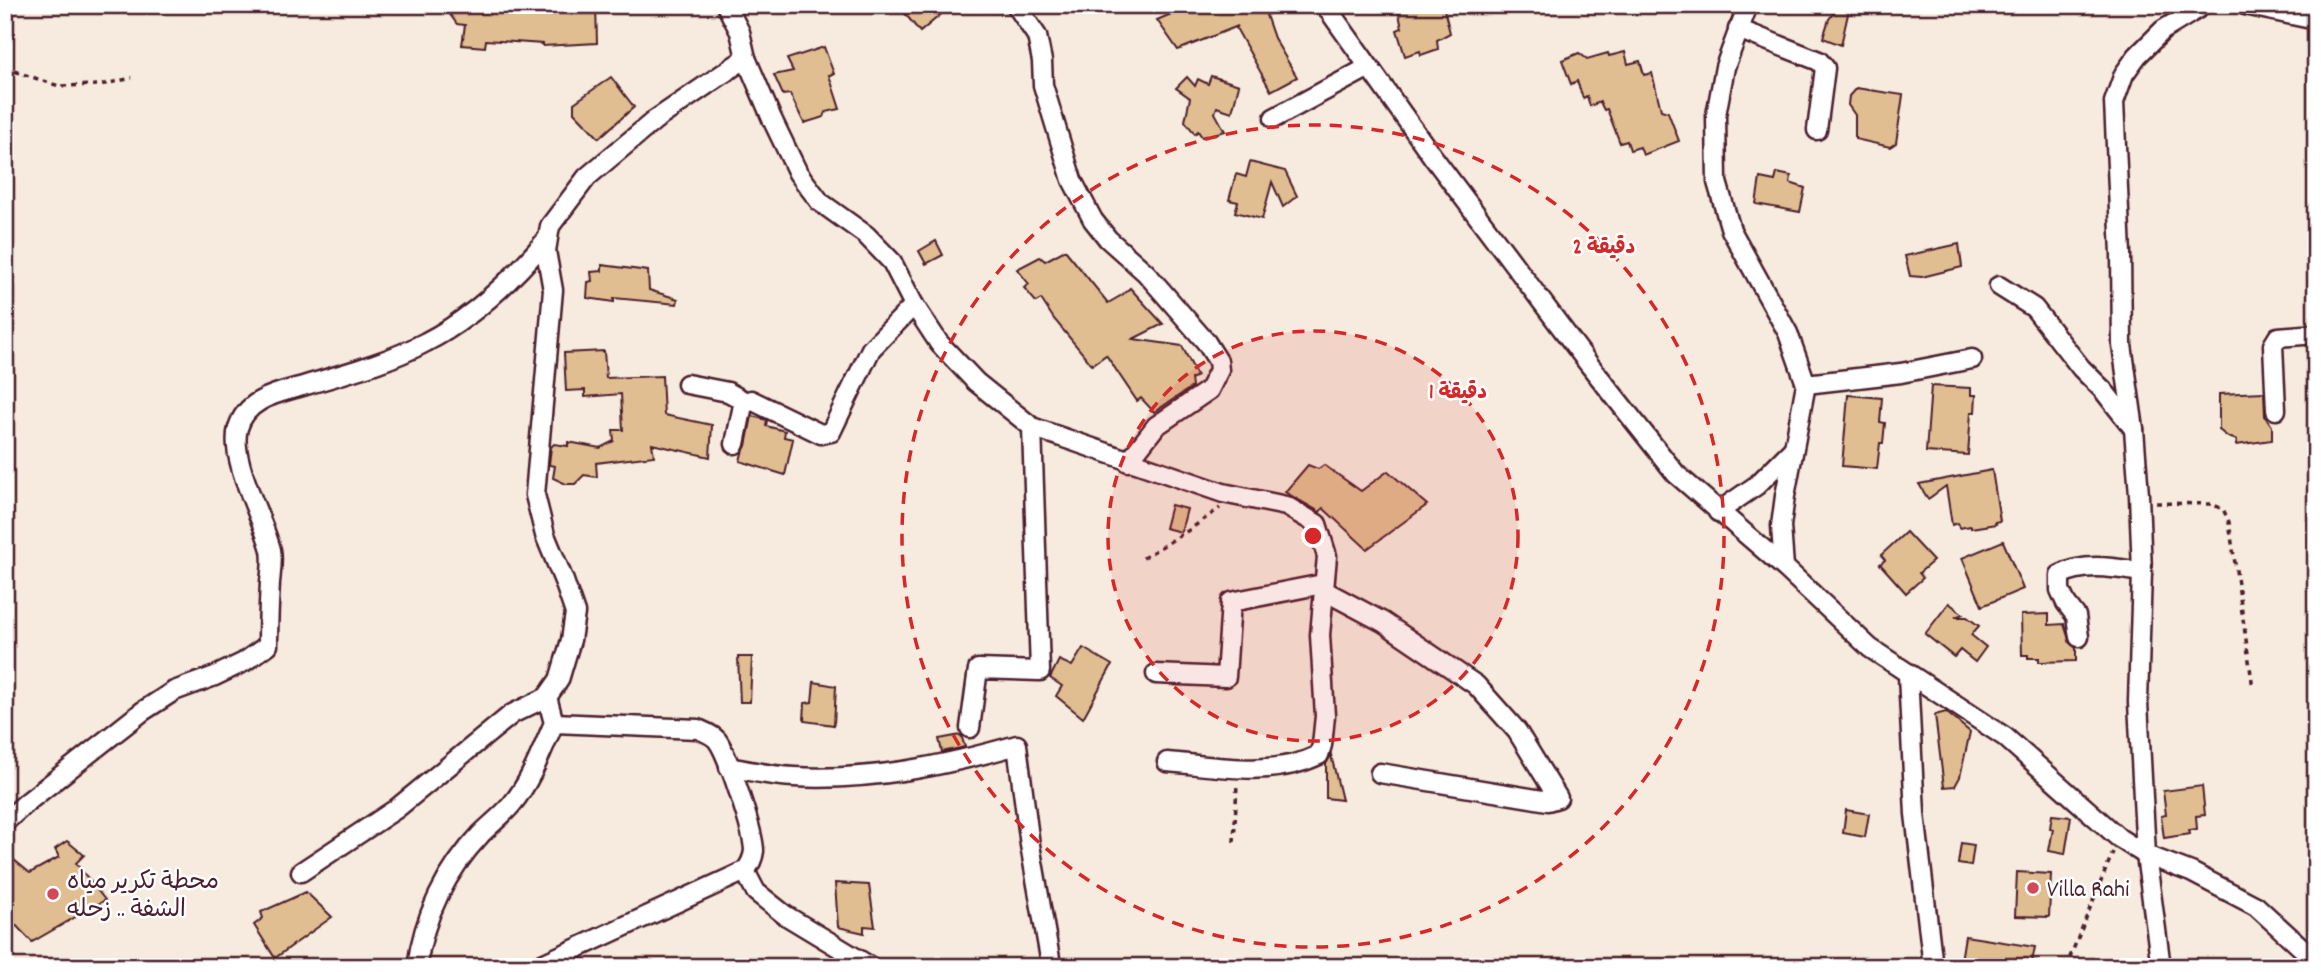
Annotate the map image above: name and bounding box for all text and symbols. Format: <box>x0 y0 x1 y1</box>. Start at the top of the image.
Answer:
text: 2 دقيقة <box>1573 234 1635 264</box>
text: 1 دقيقة <box>1429 379 1487 409</box>
centre of rings <box>1301 524 1325 548</box>
place label: محطة تكرير مياه الشفة .. زحله <box>67 866 219 928</box>
place label: Villa Rahi <box>2047 874 2129 908</box>
marker: Villa Rahi <box>2025 880 2041 896</box>
marker: محطة تكرير مياه الشفة .. زحله <box>45 886 61 902</box>

